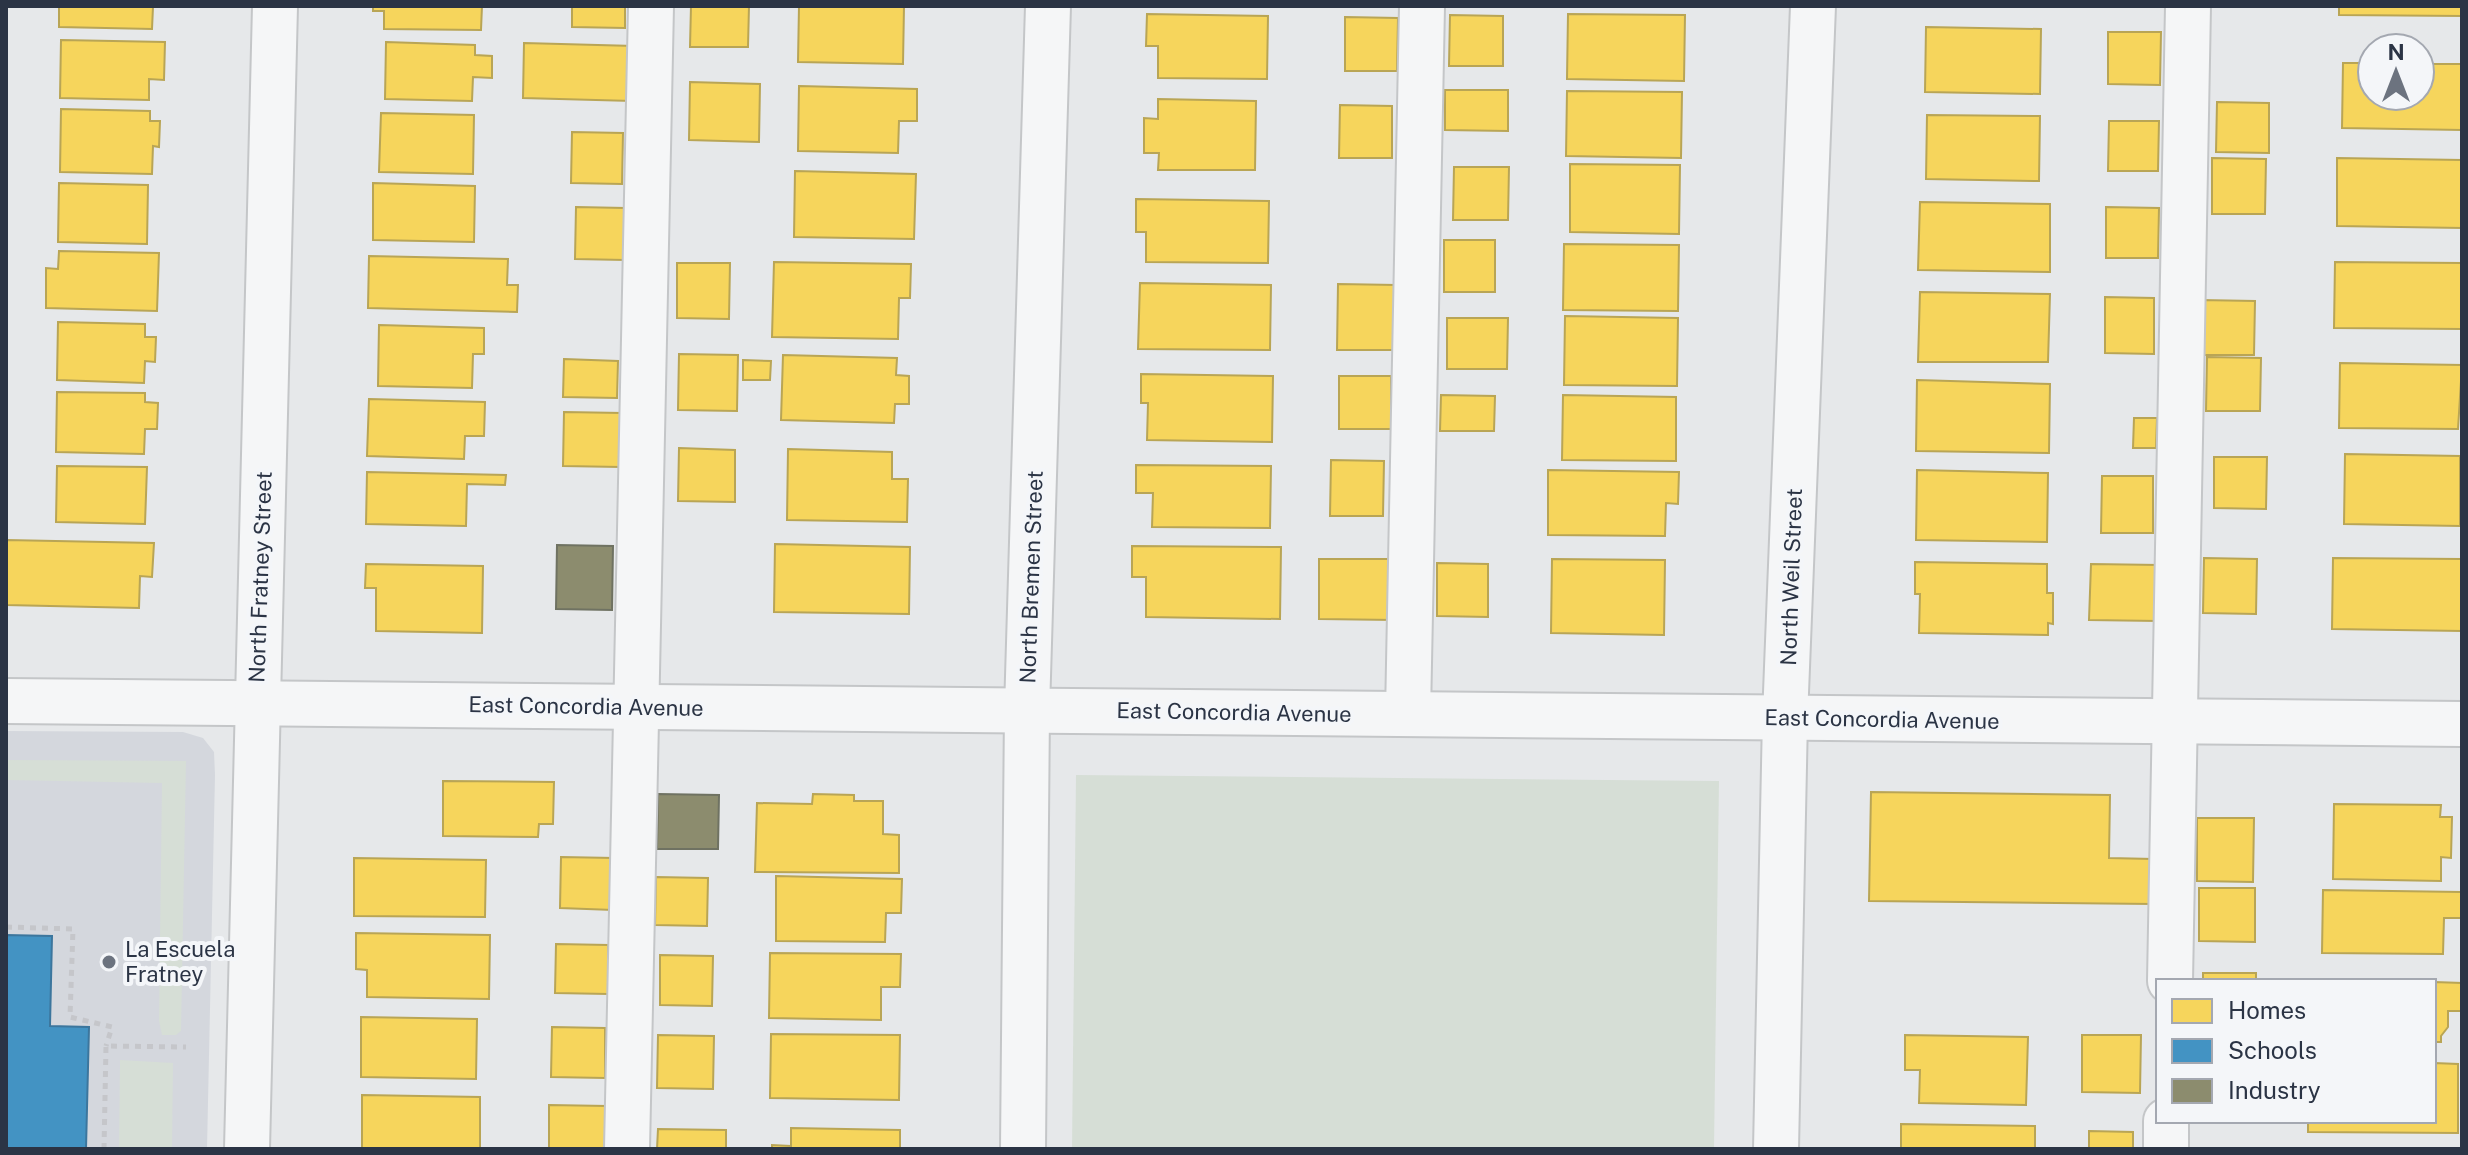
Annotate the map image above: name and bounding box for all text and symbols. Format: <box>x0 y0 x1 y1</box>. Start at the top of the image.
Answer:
north arrow <box>2356 32 2436 112</box>
text: N <box>2387 39 2405 65</box>
street label: North Bremen Street <box>1014 470 1048 684</box>
street label: North Fratney Street <box>243 471 277 683</box>
street label: North Weil Street <box>1775 488 1807 666</box>
street label: East Concordia Avenue <box>468 691 704 721</box>
street label: East Concordia Avenue <box>1116 697 1352 727</box>
street label: East Concordia Avenue <box>1764 704 2000 734</box>
place label: La Escuela Fratney <box>125 936 235 987</box>
marker: La Escuela Fratney <box>100 953 118 971</box>
legend <box>2156 979 2436 1123</box>
text: Homes <box>2228 996 2306 1024</box>
text: Schools <box>2228 1036 2317 1064</box>
text: Industry <box>2228 1076 2321 1104</box>

